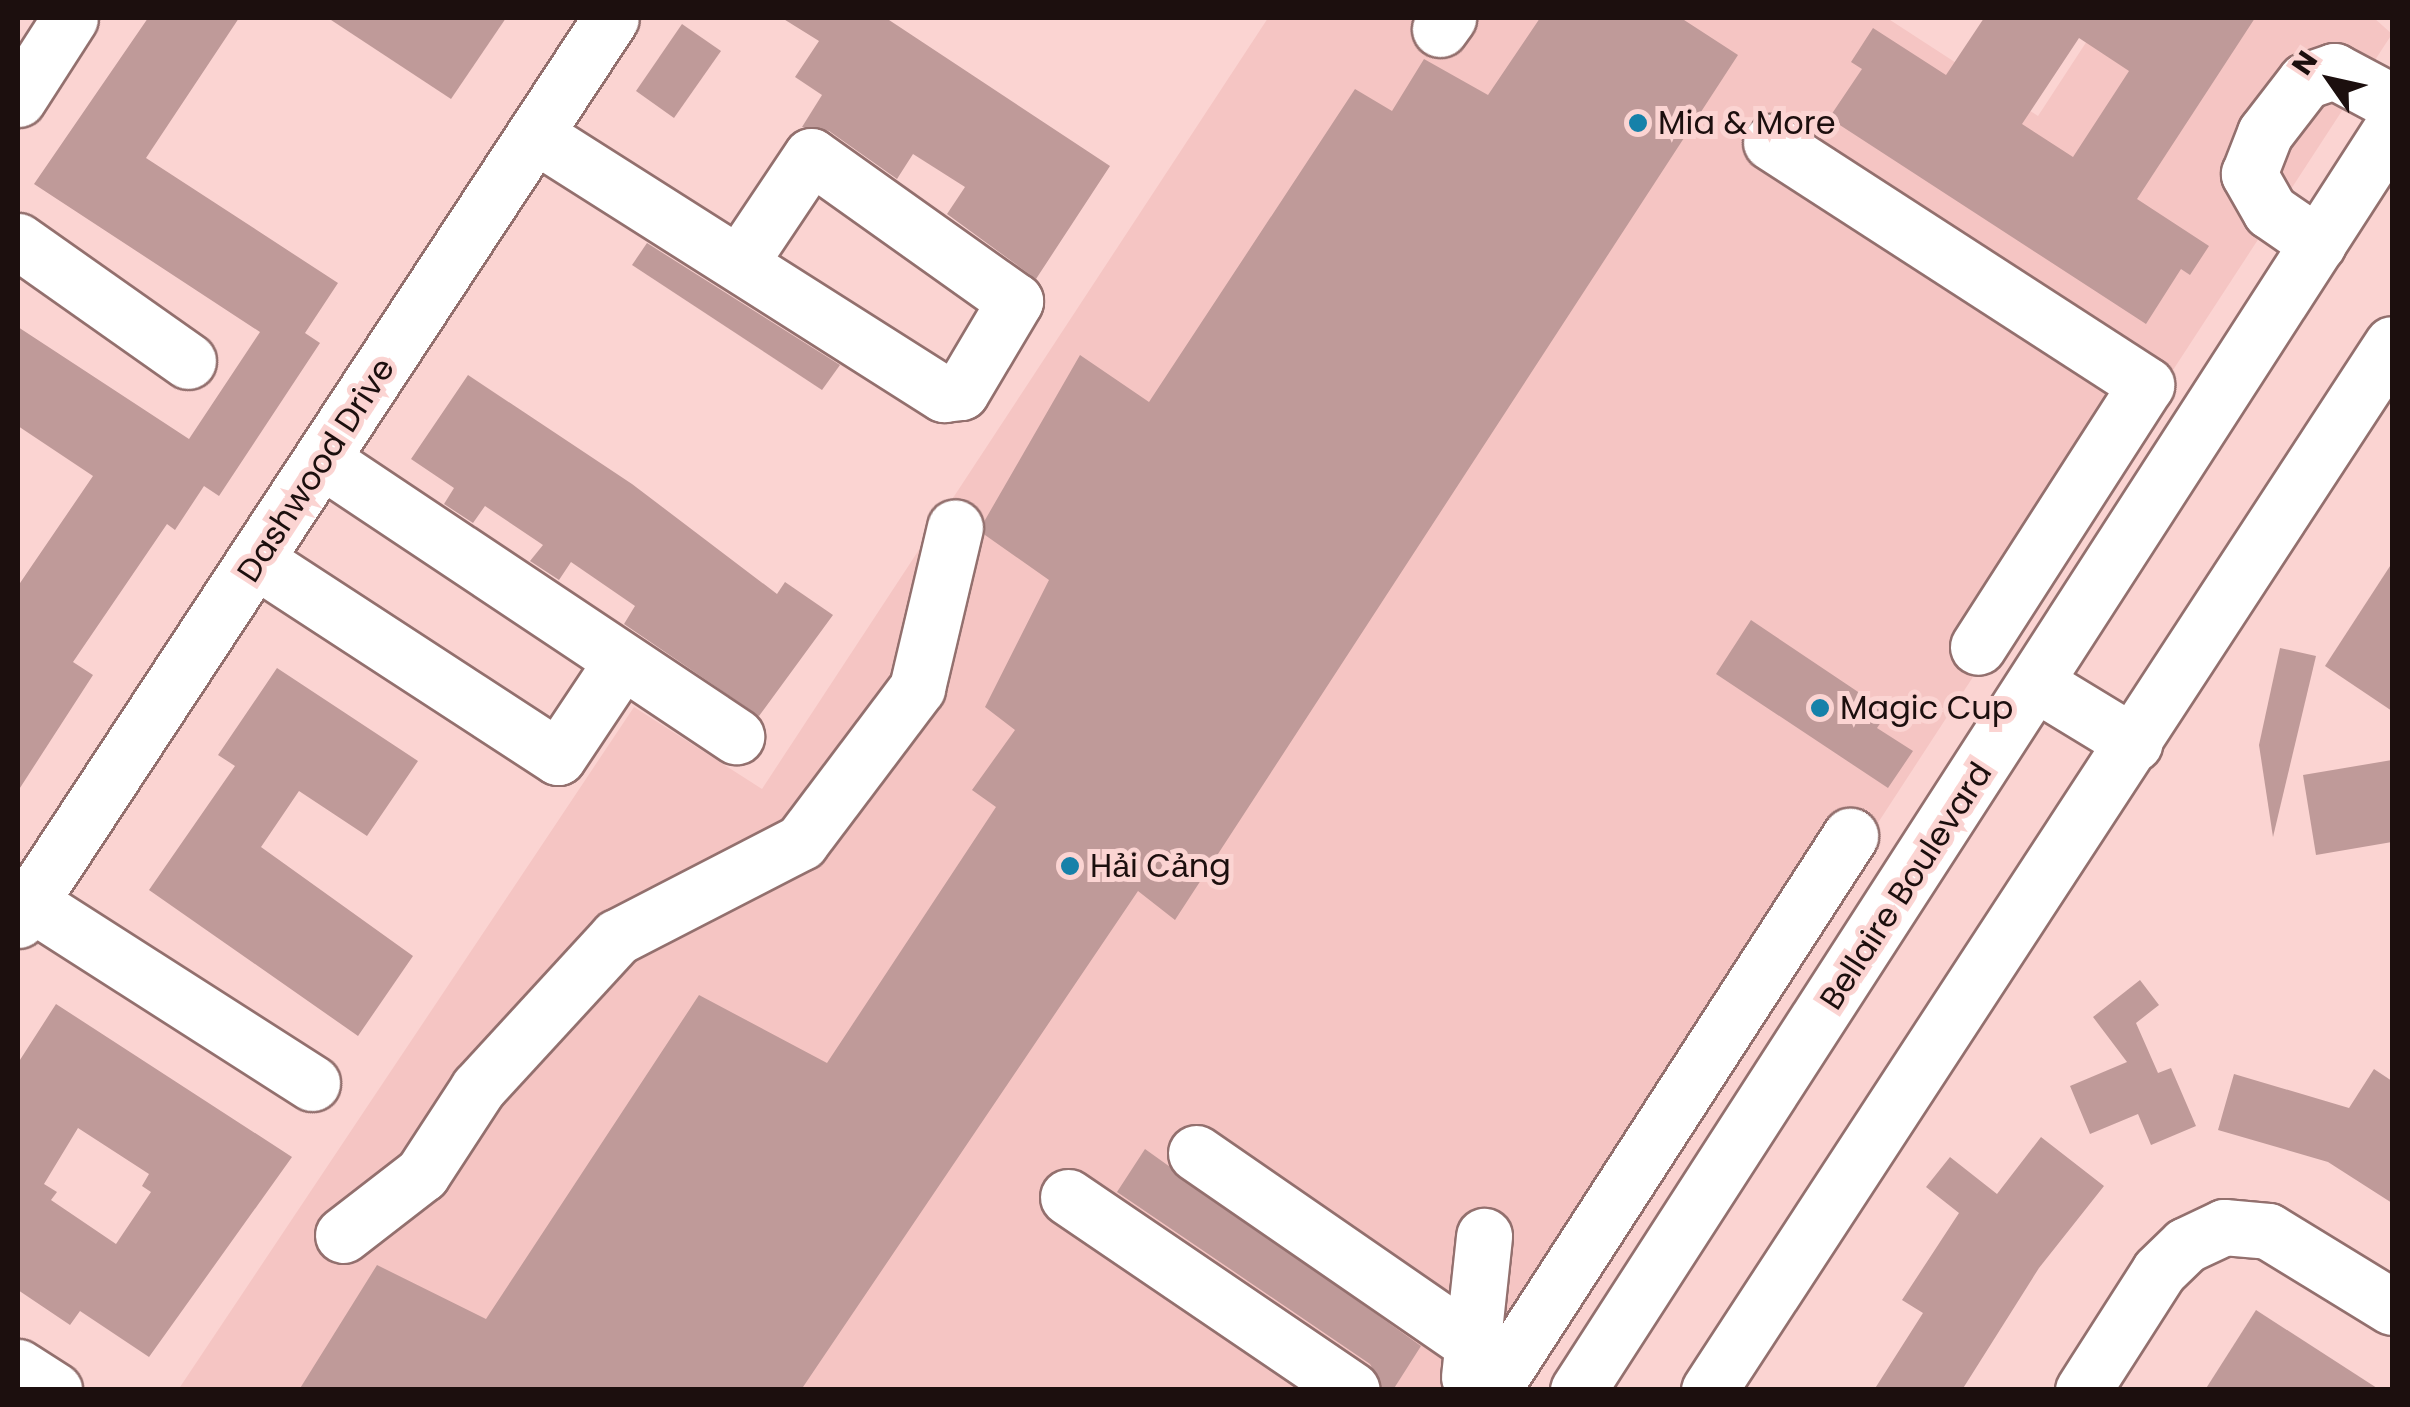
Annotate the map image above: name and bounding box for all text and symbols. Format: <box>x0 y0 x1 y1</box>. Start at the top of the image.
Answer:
north arrow <box>2280 30 2380 130</box>
text: N <box>2283 43 2327 83</box>
place label: Mia & More <box>1658 104 1836 142</box>
marker: Mia & More <box>1627 112 1649 134</box>
street label: Dashwood Drive <box>229 351 403 589</box>
place label: Magic Cup <box>1840 689 2013 727</box>
marker: Magic Cup <box>1809 697 1831 719</box>
street label: Bellaire Boulevard <box>1812 755 2000 1017</box>
place label: Hải Cảng <box>1090 847 1231 885</box>
marker: Hải Cảng <box>1059 855 1081 877</box>

